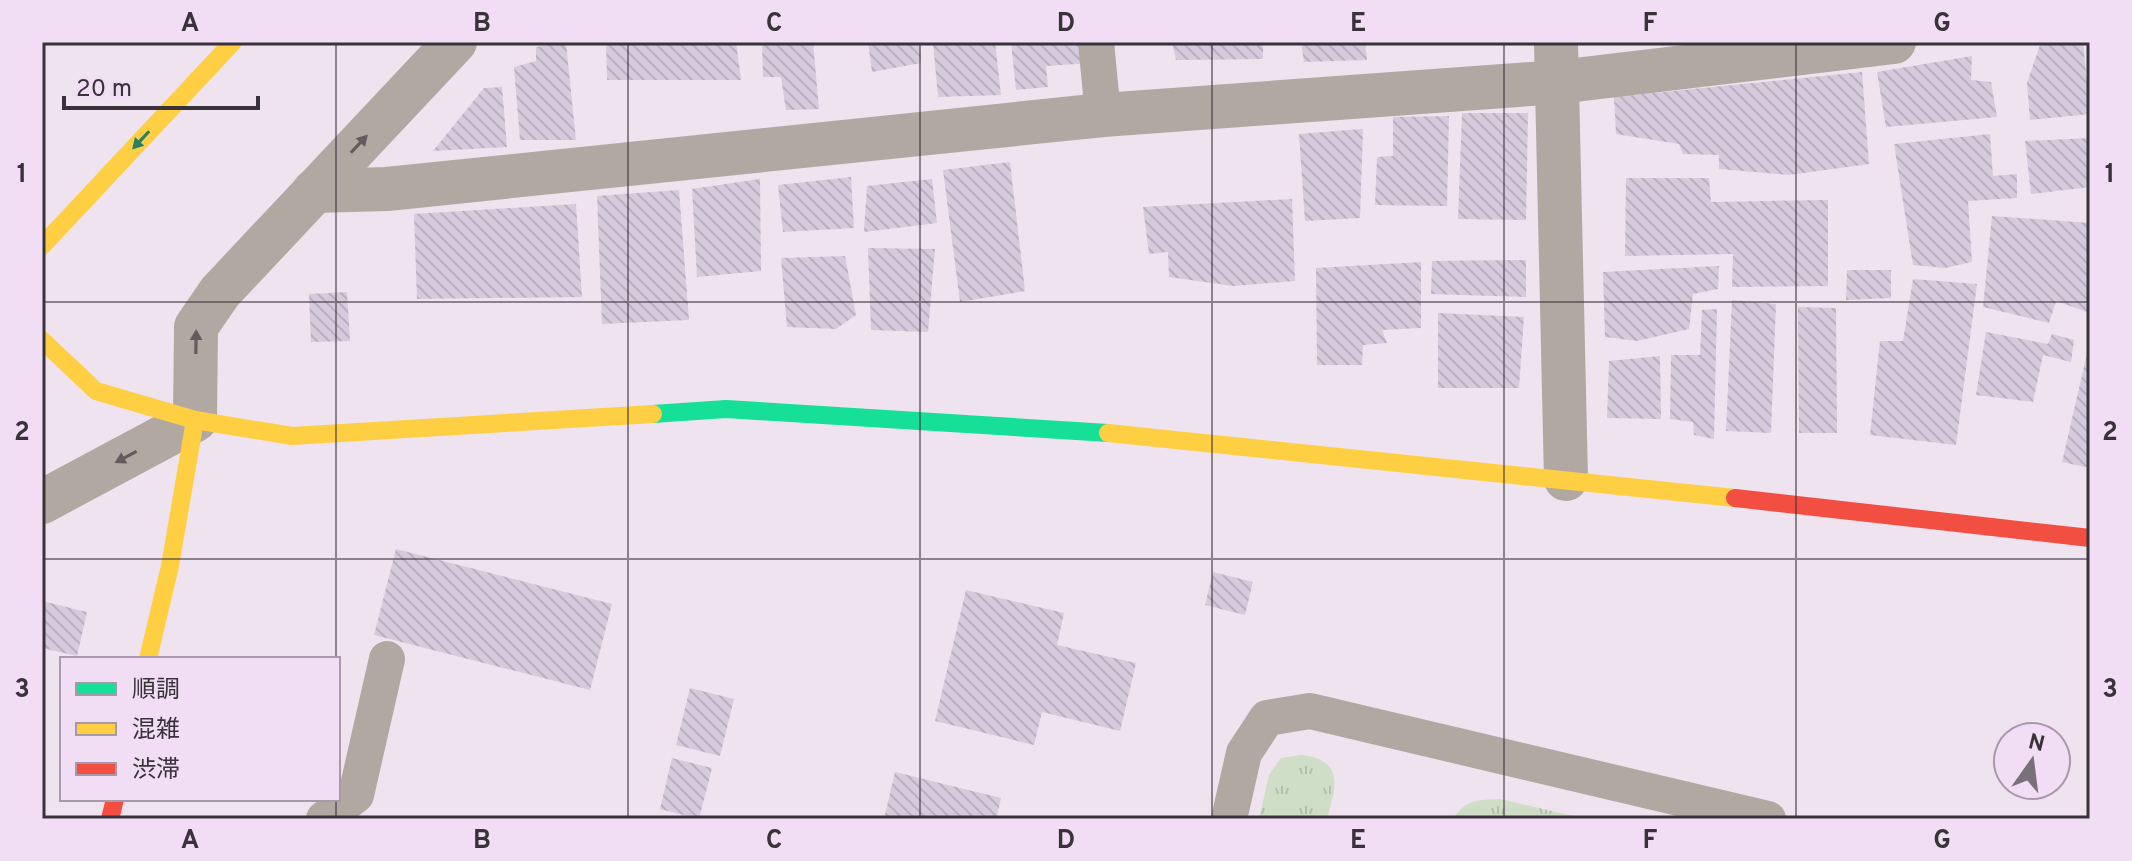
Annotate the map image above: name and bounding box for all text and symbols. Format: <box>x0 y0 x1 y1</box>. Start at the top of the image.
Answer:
text: A <box>181 8 199 41</box>
text: B <box>473 8 491 41</box>
text: C <box>766 8 782 41</box>
text: D <box>1057 8 1075 41</box>
text: E <box>1350 8 1366 41</box>
text: F <box>1643 8 1658 41</box>
text: G <box>1933 8 1951 41</box>
scale bar <box>64 60 258 110</box>
text: 20 m <box>76 75 132 105</box>
one-way arrow <box>133 130 151 149</box>
one-way arrow <box>349 135 367 154</box>
text: 1 <box>17 159 27 192</box>
text: 1 <box>2105 159 2115 192</box>
one-way arrow <box>189 329 202 354</box>
text: 2 <box>14 417 30 450</box>
text: 2 <box>2102 417 2118 450</box>
one-way arrow <box>115 450 137 464</box>
legend <box>60 657 340 801</box>
text: 3 <box>14 674 30 707</box>
text: 3 <box>2102 674 2118 707</box>
text: 順調 <box>132 676 180 706</box>
text: 混雑 <box>132 716 180 746</box>
north arrow <box>1992 721 2072 801</box>
text: N <box>2025 729 2047 759</box>
text: 渋滞 <box>132 756 180 786</box>
text: A <box>181 825 199 858</box>
text: B <box>473 825 491 858</box>
text: C <box>766 825 782 858</box>
text: D <box>1057 825 1075 858</box>
text: E <box>1350 825 1366 858</box>
text: F <box>1643 825 1658 858</box>
text: G <box>1933 825 1951 858</box>

